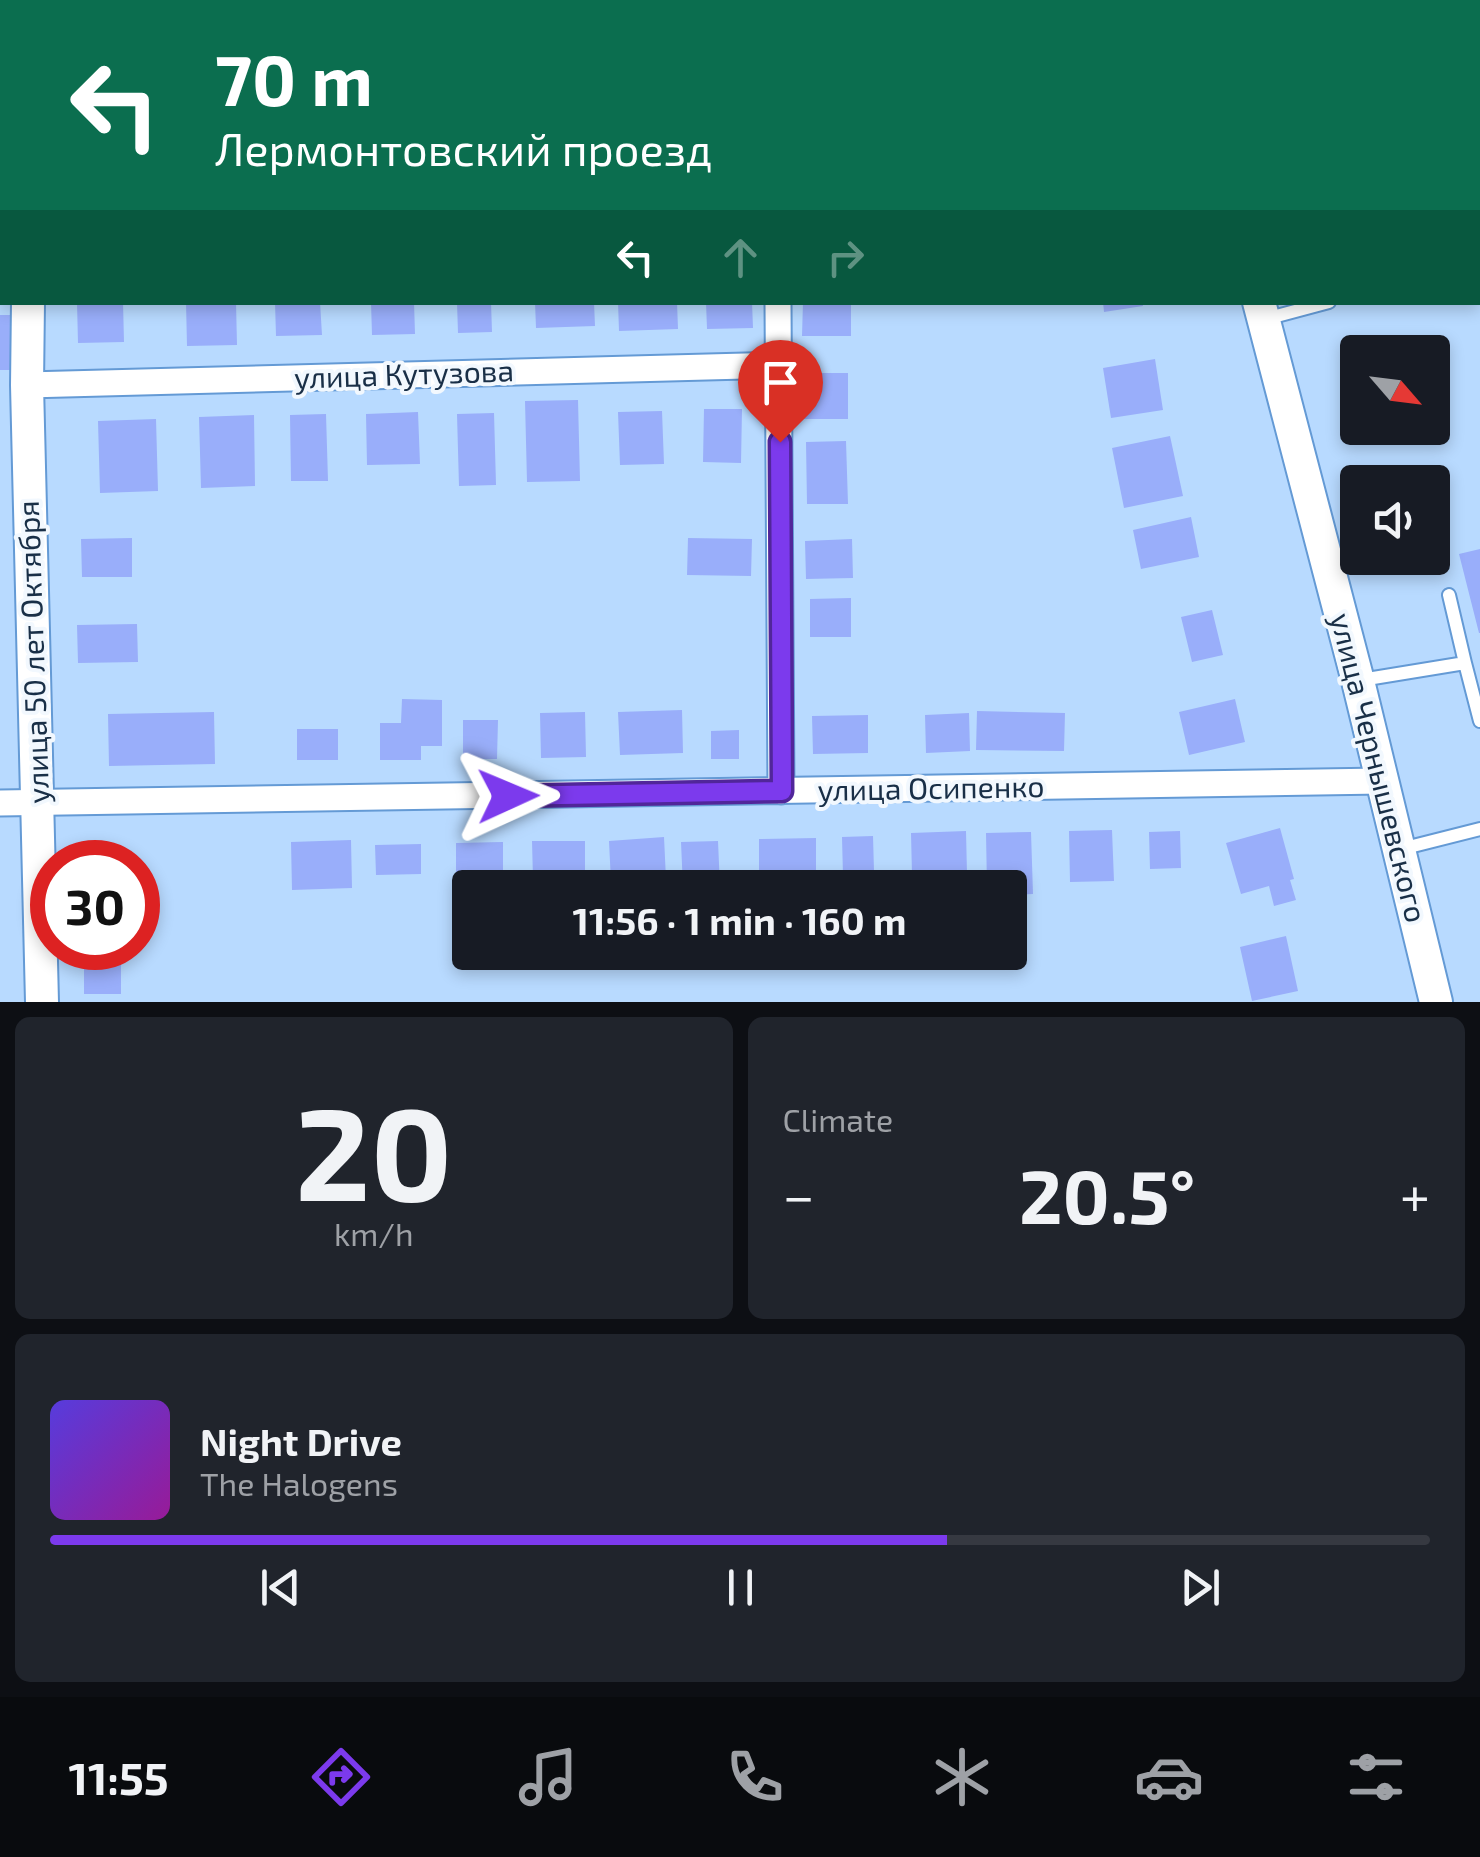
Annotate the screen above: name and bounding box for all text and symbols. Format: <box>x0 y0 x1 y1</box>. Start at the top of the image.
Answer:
text: 70 m <box>215 36 373 120</box>
icon: left <box>50 40 180 170</box>
text: Лермонтовский проезд <box>215 121 712 175</box>
icon: left <box>608 230 663 285</box>
icon: ahead <box>713 230 768 285</box>
icon: right <box>818 230 873 285</box>
north arrow <box>1340 335 1450 445</box>
map controls <box>1340 335 1450 575</box>
pin <box>738 340 823 443</box>
street label: улица Кутузова <box>293 351 514 396</box>
icon: arrive <box>753 355 808 410</box>
button: sound <box>1340 465 1450 575</box>
street label: улица 50 лет Октября <box>9 500 56 804</box>
street label: улица Чернышевского <box>1323 609 1436 926</box>
position arrow <box>456 744 560 848</box>
street label: улица Осипенко <box>817 767 1045 808</box>
speed limit sign: 30 <box>30 840 160 970</box>
text: 11:56 · 1 min · 160 m <box>573 897 906 943</box>
text: 20 <box>295 1071 453 1227</box>
text: Climate <box>783 1100 893 1138</box>
text: 20.5° <box>1019 1149 1195 1239</box>
text: − <box>783 1161 815 1227</box>
text: + <box>1400 1161 1430 1227</box>
text: km/h <box>334 1214 413 1252</box>
text: Night Drive <box>200 1418 402 1464</box>
text: The Halogens <box>200 1464 398 1502</box>
icon: previous <box>253 1560 308 1615</box>
icon: pause <box>713 1560 768 1615</box>
icon: next <box>1173 1560 1228 1615</box>
icon: directions <box>306 1742 376 1812</box>
icon: music <box>513 1742 583 1812</box>
icon: phone <box>720 1742 790 1812</box>
icon: climate <box>927 1742 997 1812</box>
icon: car <box>1134 1742 1204 1812</box>
icon: filters <box>1341 1742 1411 1812</box>
text: 11:55 <box>69 1750 169 1804</box>

